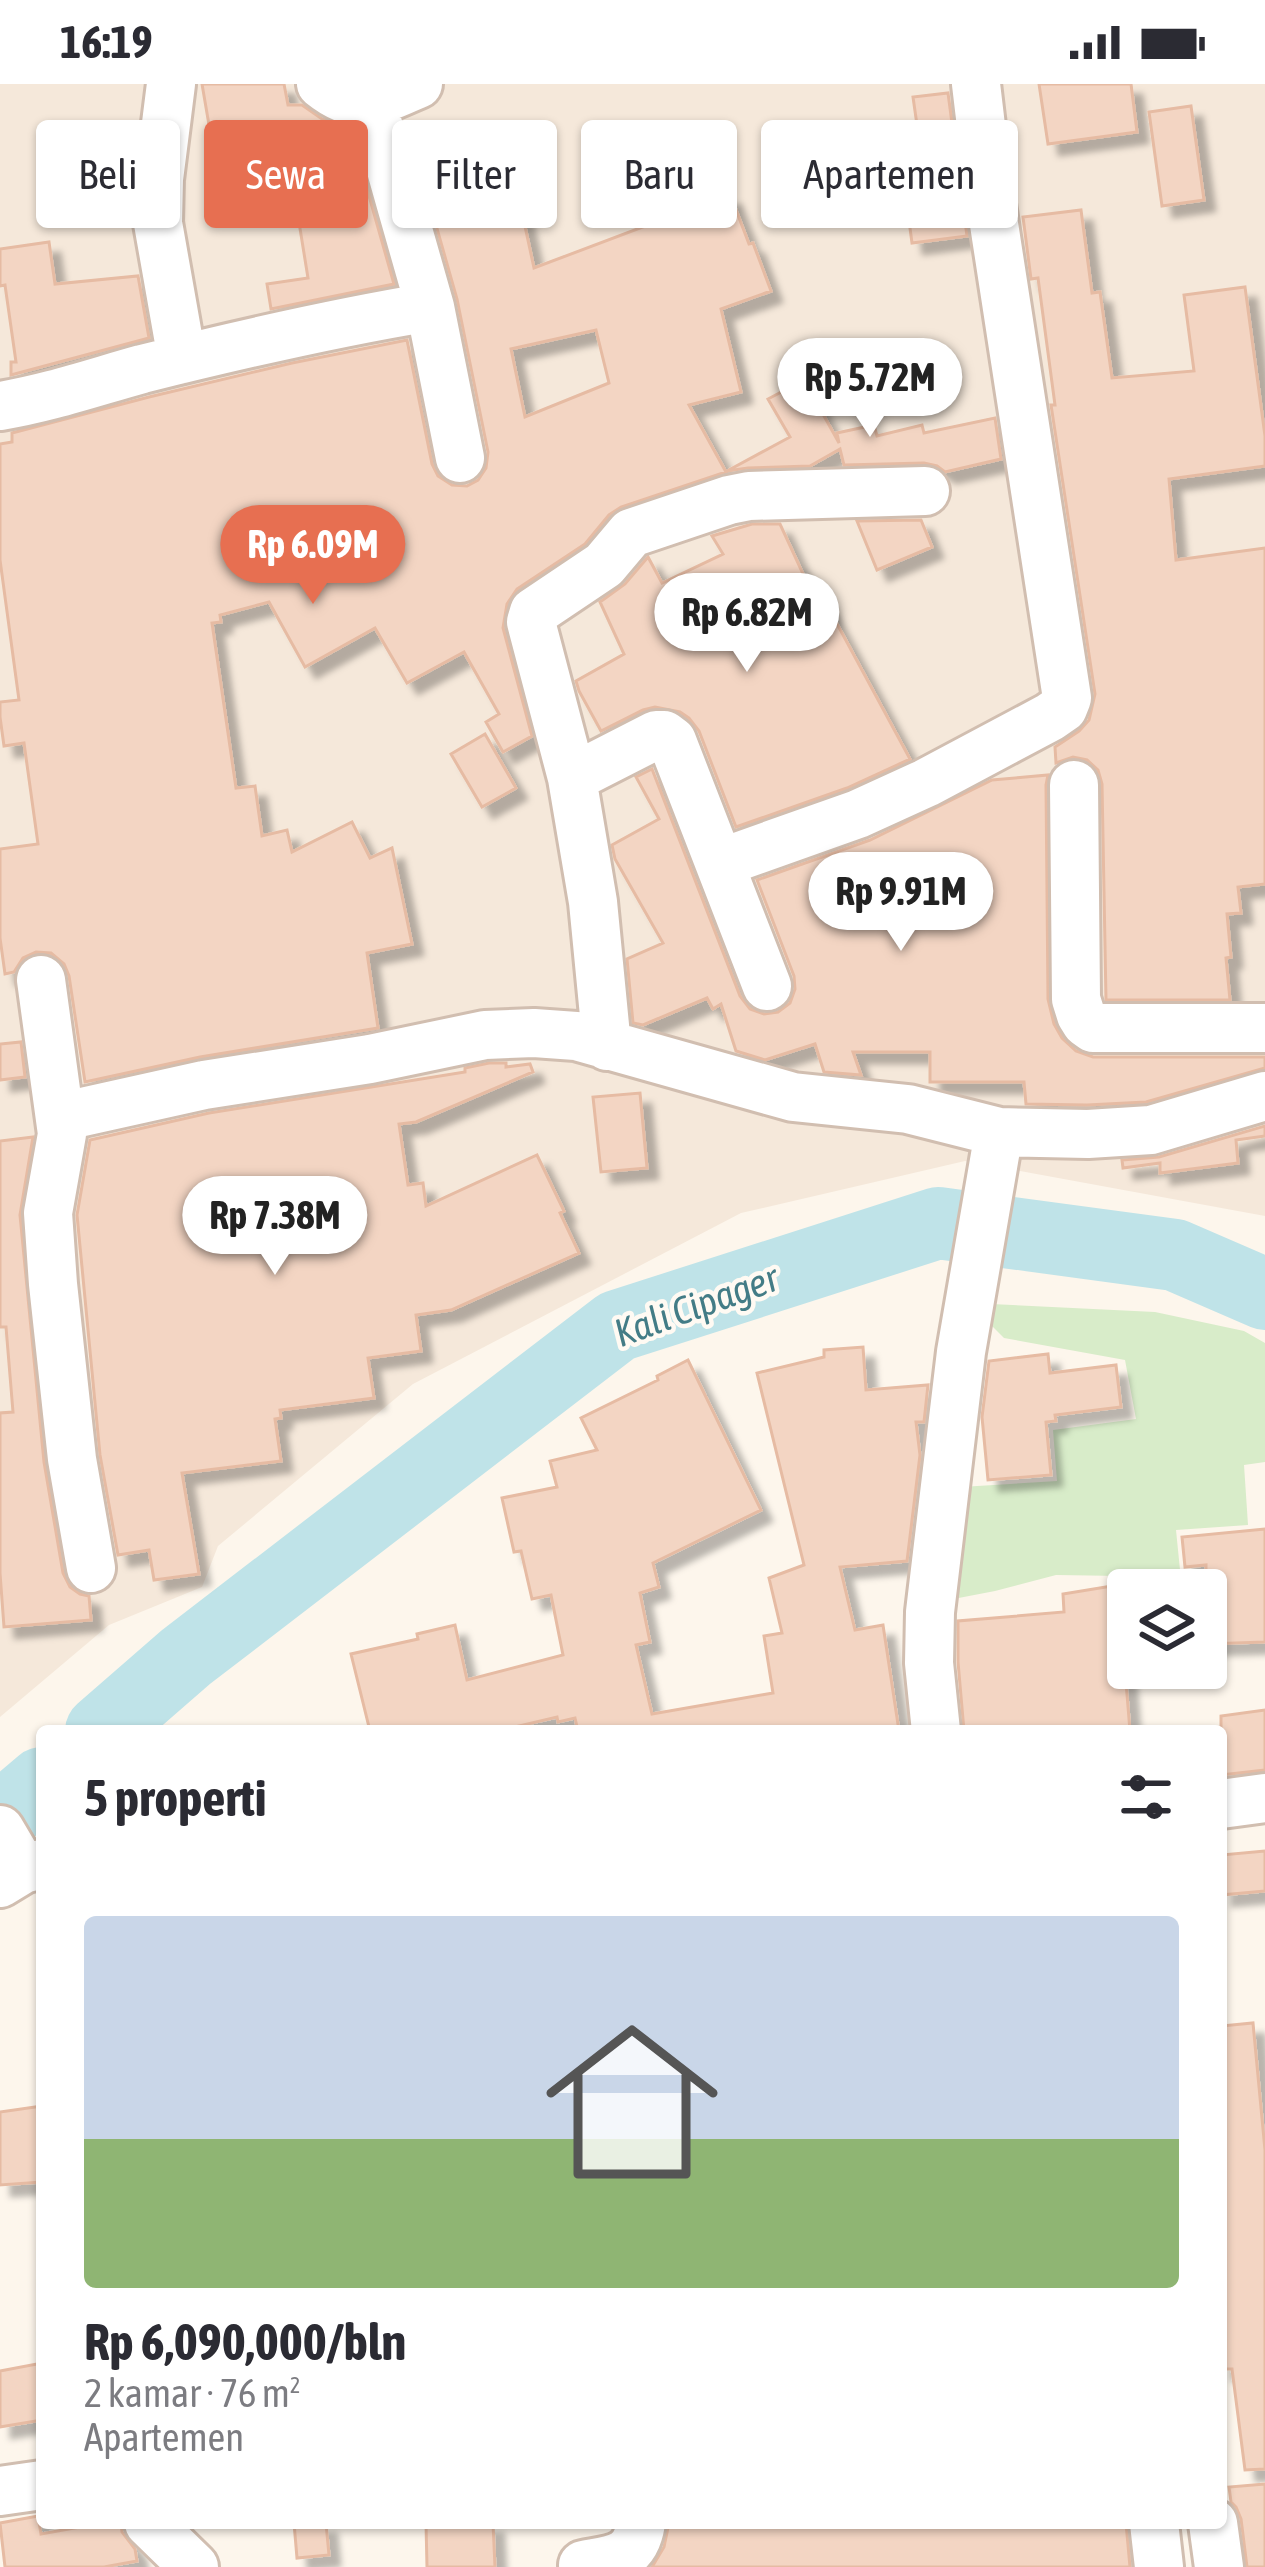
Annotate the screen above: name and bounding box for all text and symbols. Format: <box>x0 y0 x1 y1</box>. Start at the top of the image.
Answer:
text: 16:19 <box>60 16 153 68</box>
chip: Beli <box>36 120 180 228</box>
chip: Sewa <box>204 120 368 228</box>
chip: Filter <box>392 120 557 228</box>
chip: Baru <box>581 120 737 228</box>
chip: Apartemen <box>761 120 1018 228</box>
pin: Rp 5.72M <box>746 338 994 440</box>
text: Rp 5.72M <box>804 355 936 399</box>
pin: Rp 6.09M <box>189 505 437 607</box>
text: Rp 6.09M <box>247 522 379 566</box>
pin: Rp 6.82M <box>623 573 871 675</box>
text: Rp 6.82M <box>681 590 813 634</box>
pin: Rp 9.91M <box>777 852 1025 954</box>
text: Rp 9.91M <box>835 869 967 913</box>
pin: Rp 7.38M <box>151 1176 399 1278</box>
text: Rp 7.38M <box>209 1193 341 1237</box>
water label: Kali Cipager <box>608 1255 785 1355</box>
map controls <box>1107 1569 1227 1689</box>
button: layers <box>1107 1569 1227 1689</box>
icon: filters <box>1113 1764 1179 1830</box>
text: 5 properti <box>84 1768 266 1827</box>
icon: home <box>524 1994 740 2210</box>
text: Rp 6,090,000/bln <box>84 2312 406 2371</box>
text: 2 kamar · 76 m² <box>84 2371 301 2415</box>
text: Apartemen <box>84 2415 244 2459</box>

